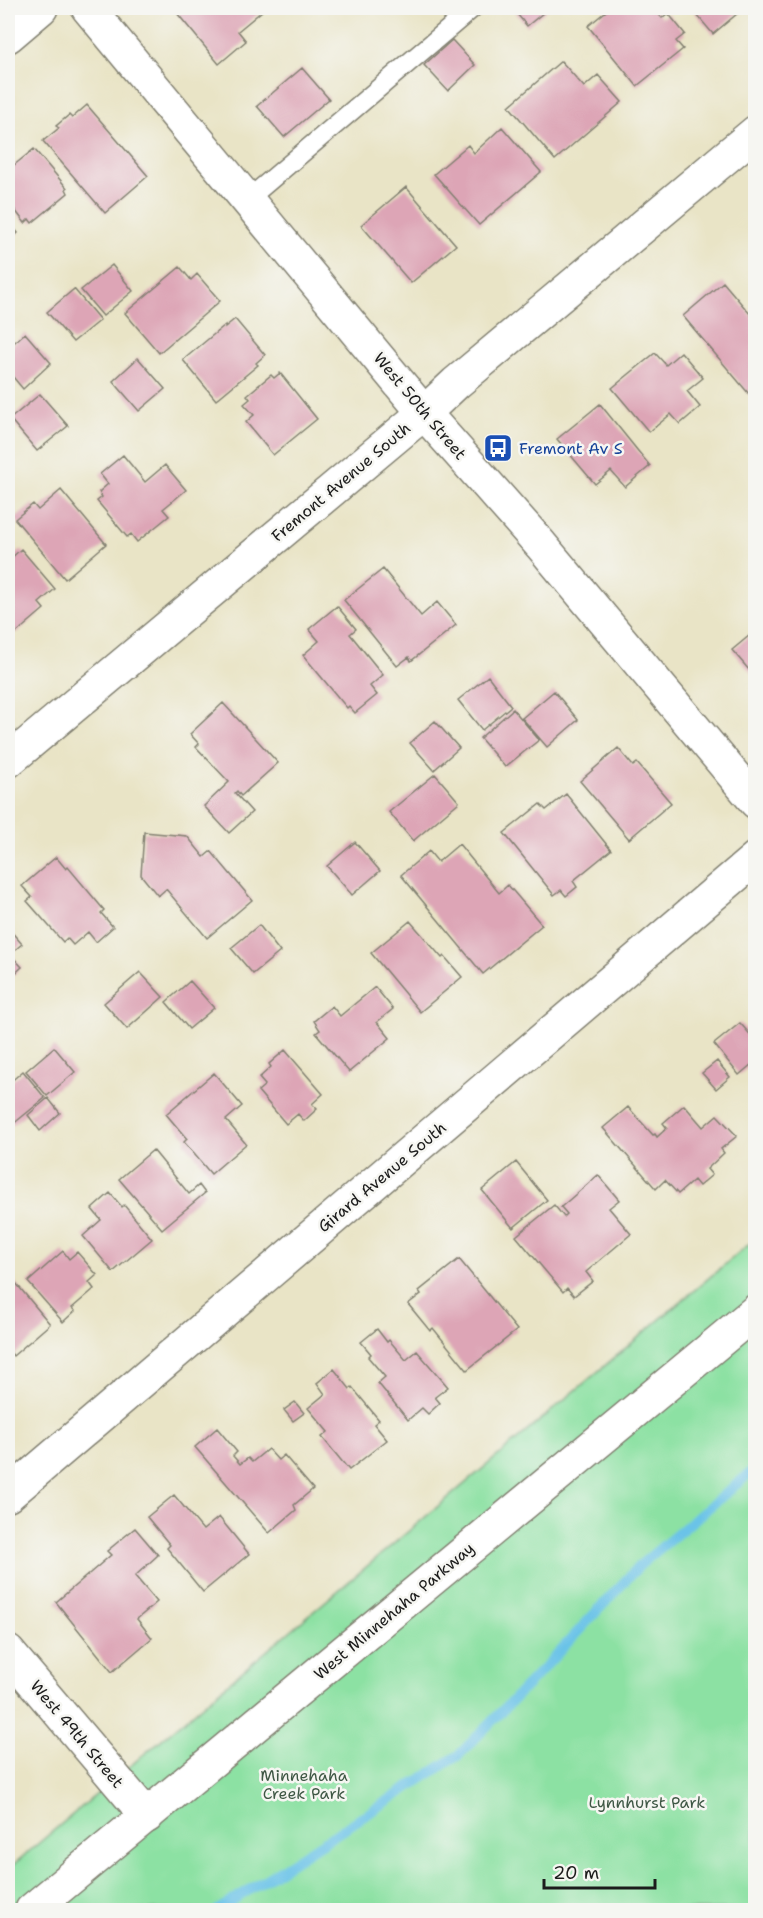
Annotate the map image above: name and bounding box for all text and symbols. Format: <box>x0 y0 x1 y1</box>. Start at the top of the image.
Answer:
street label: West 50th Street <box>369 348 471 464</box>
street label: Fremont Avenue South <box>267 418 415 546</box>
bus stop icon: Fremont Av S <box>482 432 514 464</box>
place label: Fremont Av S <box>519 438 623 459</box>
street label: Girard Avenue South <box>313 1117 451 1237</box>
street label: West Minnehaha Parkway <box>309 1538 479 1684</box>
street label: West 49th Street <box>26 1676 128 1792</box>
park label: Minnehaha Creek Park <box>260 1765 348 1804</box>
park label: Lynnhurst Park <box>589 1792 705 1813</box>
scale bar <box>544 1852 655 1890</box>
text: 20 m <box>553 1861 599 1885</box>

